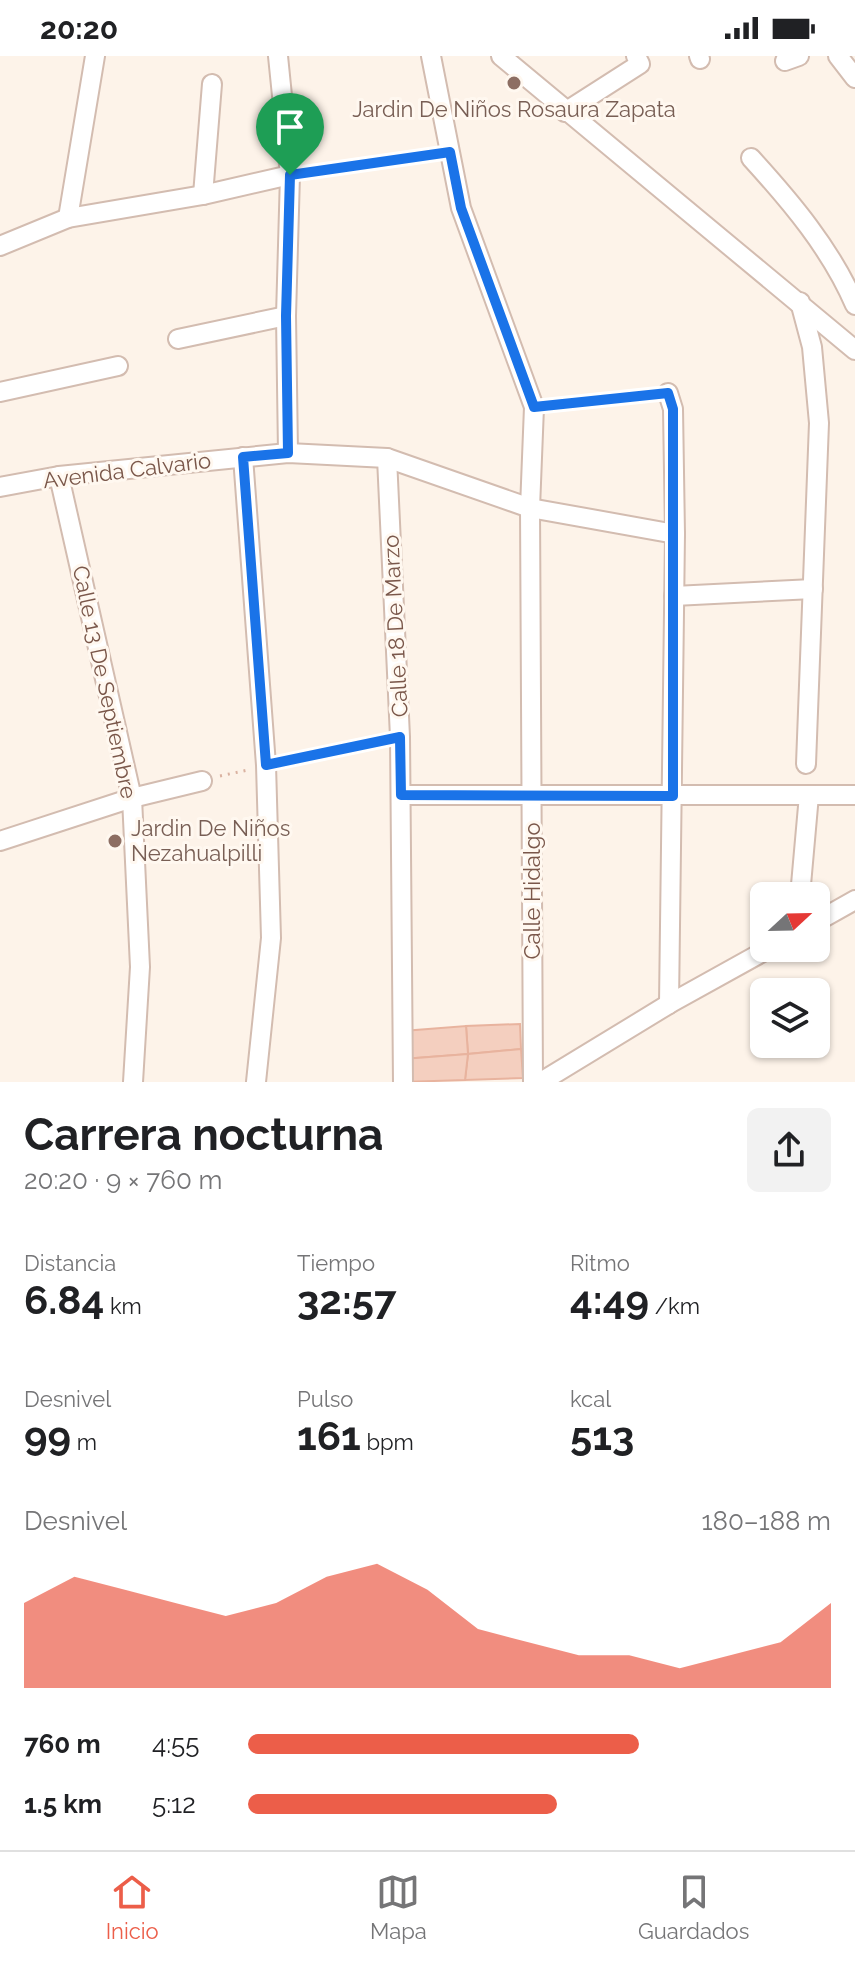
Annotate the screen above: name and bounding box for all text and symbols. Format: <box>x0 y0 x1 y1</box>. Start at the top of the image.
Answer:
text: 20:20 <box>40 11 118 46</box>
marker: Jardin De Niños Rosaura Zapata <box>505 74 523 92</box>
pin <box>256 93 324 175</box>
place label: Jardin De Niños Rosaura Zapata <box>352 96 676 122</box>
icon: arrive <box>268 105 312 149</box>
street label: Avenida Calvario <box>42 447 212 493</box>
street label: Calle 18 De Marzo <box>377 534 413 718</box>
street label: Calle 13 De Septiembre <box>68 563 142 801</box>
place label: Jardin De Niños Nezahualpilli <box>131 815 290 866</box>
street label: Calle Hidalgo <box>519 823 545 959</box>
marker: Jardin De Niños Nezahualpilli <box>106 832 124 850</box>
north arrow <box>750 882 830 962</box>
map controls <box>750 882 830 1058</box>
button: layers <box>750 978 830 1058</box>
button: share <box>747 1108 831 1192</box>
text: Carrera nocturna <box>24 1109 383 1160</box>
text: 20:20 · 9 × 760 m <box>24 1165 222 1195</box>
text: Distancia <box>24 1250 116 1276</box>
text: Tiempo <box>297 1250 375 1276</box>
text: Ritmo <box>570 1250 630 1276</box>
text: 6.84 <box>24 1276 104 1323</box>
text: 32:57 <box>297 1276 396 1323</box>
text: 4:49 <box>570 1276 649 1323</box>
text: km <box>104 1293 142 1319</box>
text: /km <box>649 1293 700 1319</box>
text: Desnivel <box>24 1386 111 1412</box>
text: Pulso <box>297 1386 353 1412</box>
text: kcal <box>570 1386 611 1412</box>
text: 99 <box>24 1412 71 1459</box>
text: 161 <box>297 1412 361 1459</box>
text: 513 <box>570 1412 634 1459</box>
text: m <box>71 1429 97 1455</box>
text: bpm <box>361 1429 414 1455</box>
text: Desnivel <box>24 1506 127 1536</box>
text: 180–188 m <box>701 1506 831 1536</box>
text: 760 m <box>24 1729 101 1759</box>
text: 4:55 <box>152 1729 199 1759</box>
text: 1.5 km <box>24 1789 102 1819</box>
text: 5:12 <box>152 1789 196 1819</box>
tab: Inicio <box>106 1870 159 1944</box>
tab: Mapa <box>370 1870 427 1944</box>
tab: Guardados <box>638 1870 749 1944</box>

